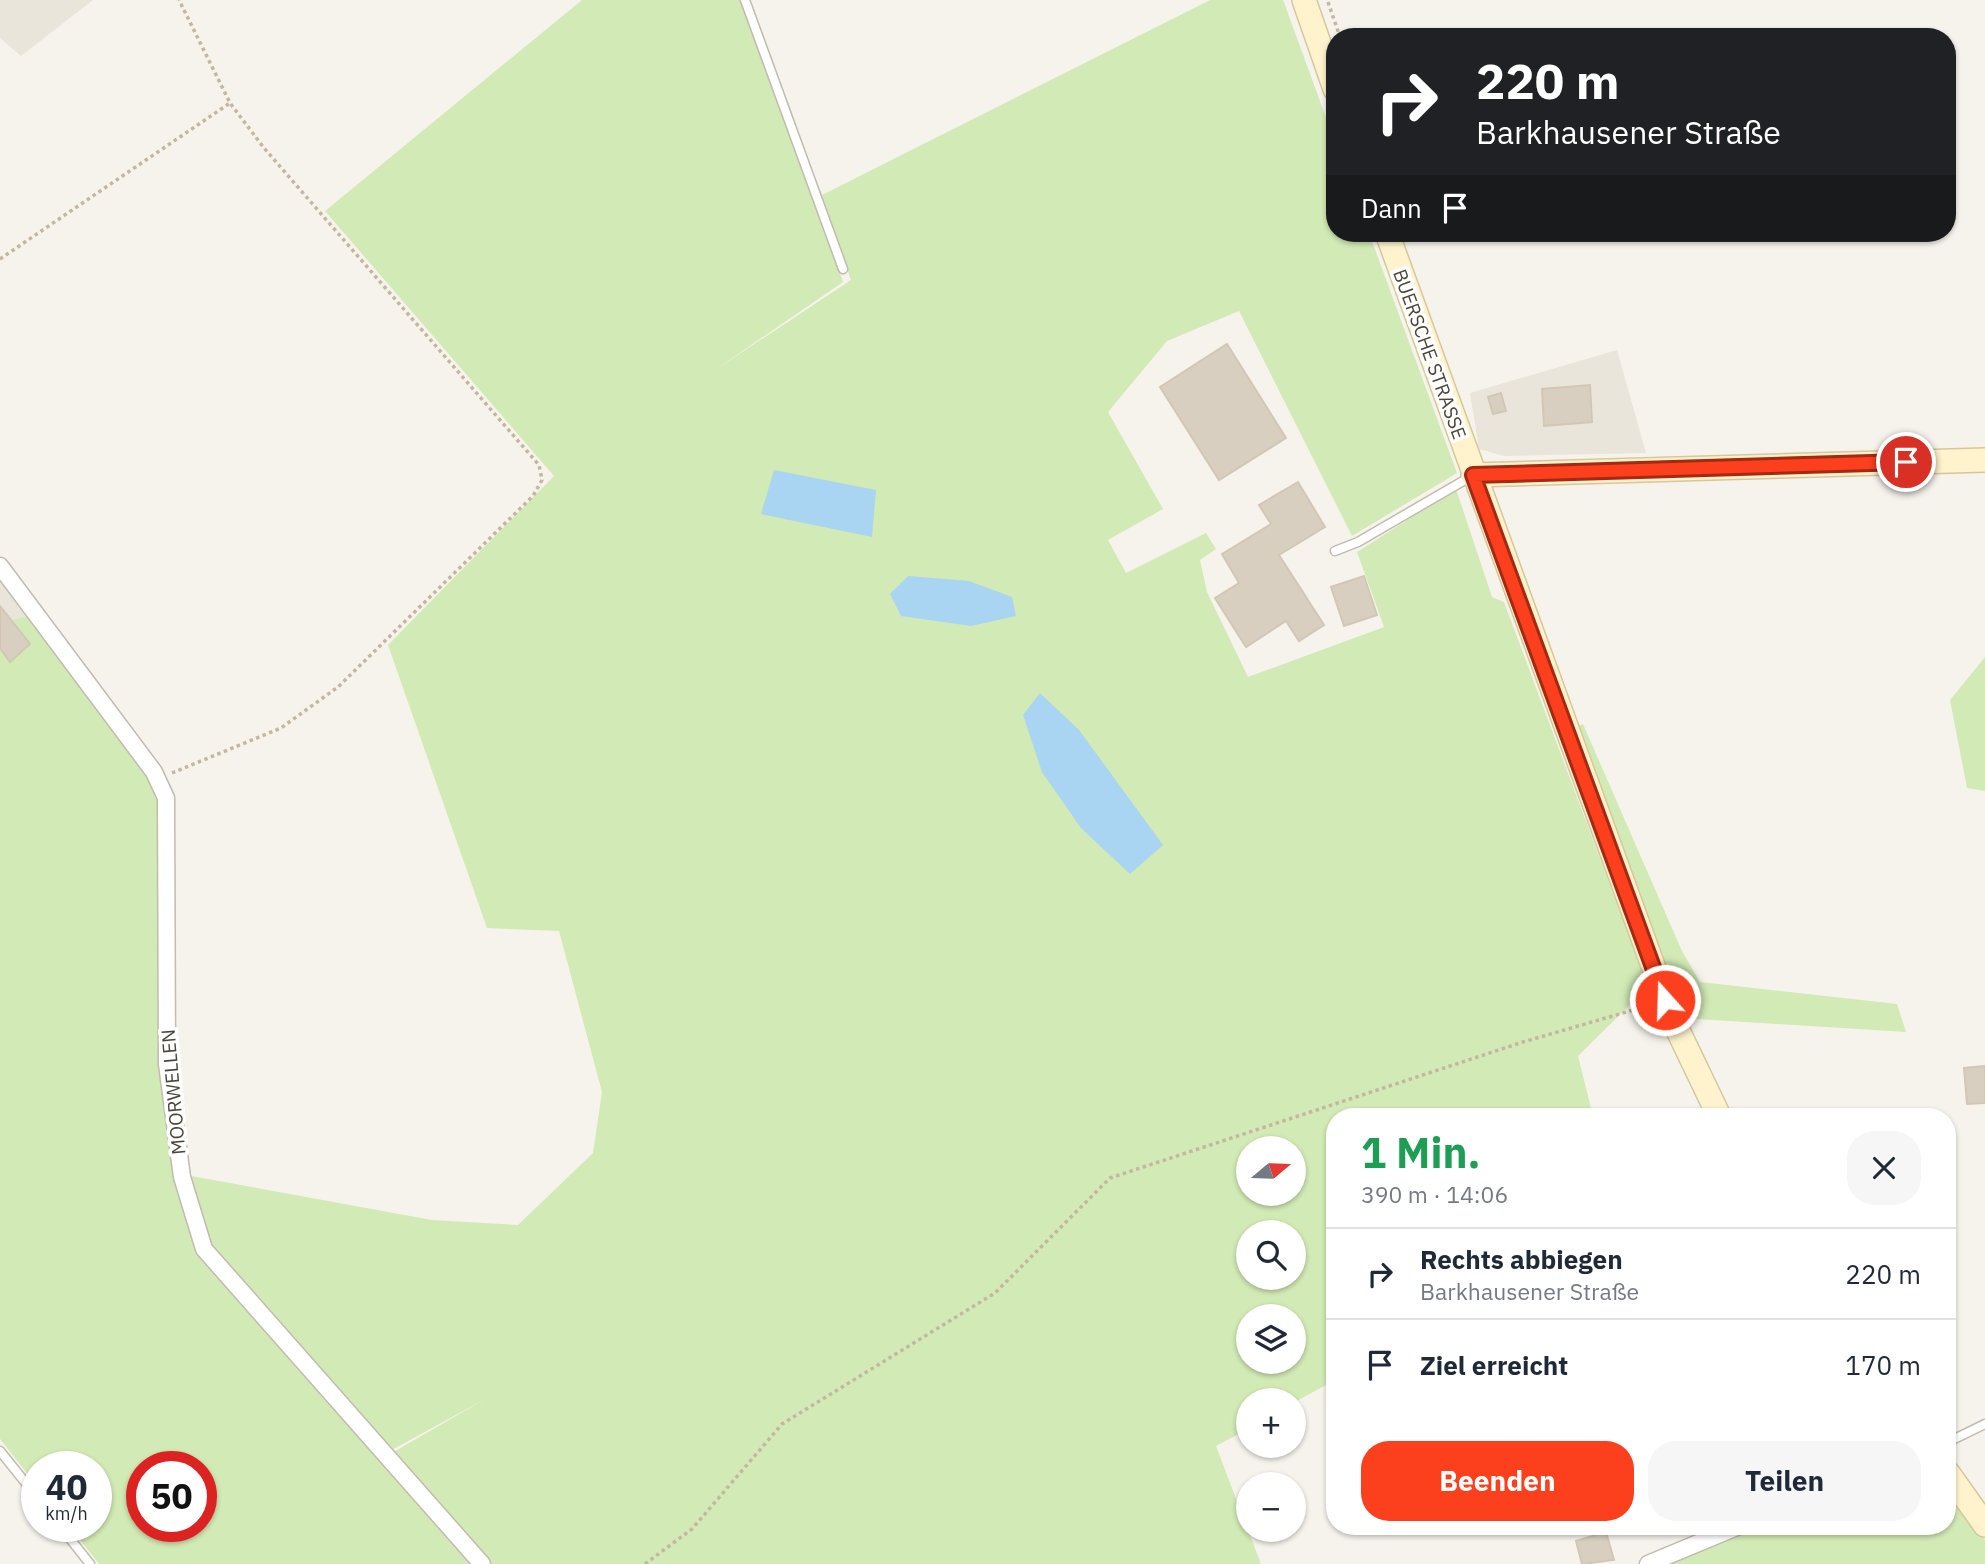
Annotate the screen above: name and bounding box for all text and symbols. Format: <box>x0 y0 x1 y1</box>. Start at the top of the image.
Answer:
text: 220 m <box>1476 49 1620 112</box>
icon: right <box>1361 56 1452 147</box>
text: Barkhausener Straße <box>1476 111 1781 153</box>
icon: arrive <box>1436 189 1474 227</box>
text: Dann <box>1361 191 1422 225</box>
street label: BUERSCHE STRASSE <box>1388 266 1472 442</box>
pin <box>1876 432 1936 492</box>
icon: arrive <box>1887 443 1925 481</box>
position arrow <box>1628 963 1702 1037</box>
street label: MOORWELLEN <box>156 1028 190 1156</box>
text: 1 Min. <box>1361 1125 1481 1180</box>
button: close <box>1847 1131 1921 1205</box>
north arrow <box>1236 1136 1306 1206</box>
map controls <box>1236 1136 1306 1542</box>
text: 390 m · 14:06 <box>1361 1179 1508 1209</box>
button: search <box>1236 1220 1306 1290</box>
text: Rechts abbiegen <box>1420 1242 1623 1276</box>
icon: right <box>1361 1255 1399 1293</box>
text: 220 m <box>1845 1257 1921 1291</box>
text: Barkhausener Straße <box>1420 1276 1639 1306</box>
button: layers <box>1236 1304 1306 1374</box>
icon: arrive <box>1361 1346 1399 1384</box>
text: Ziel erreicht <box>1420 1348 1568 1382</box>
text: 170 m <box>1845 1348 1921 1382</box>
button: + <box>1236 1388 1306 1458</box>
button: Beenden <box>1361 1441 1634 1521</box>
button: Teilen <box>1648 1441 1921 1521</box>
speed limit sign: 50 <box>126 1451 217 1542</box>
text: 40 <box>45 1464 88 1510</box>
button: − <box>1236 1472 1306 1542</box>
text: km/h <box>45 1502 88 1525</box>

